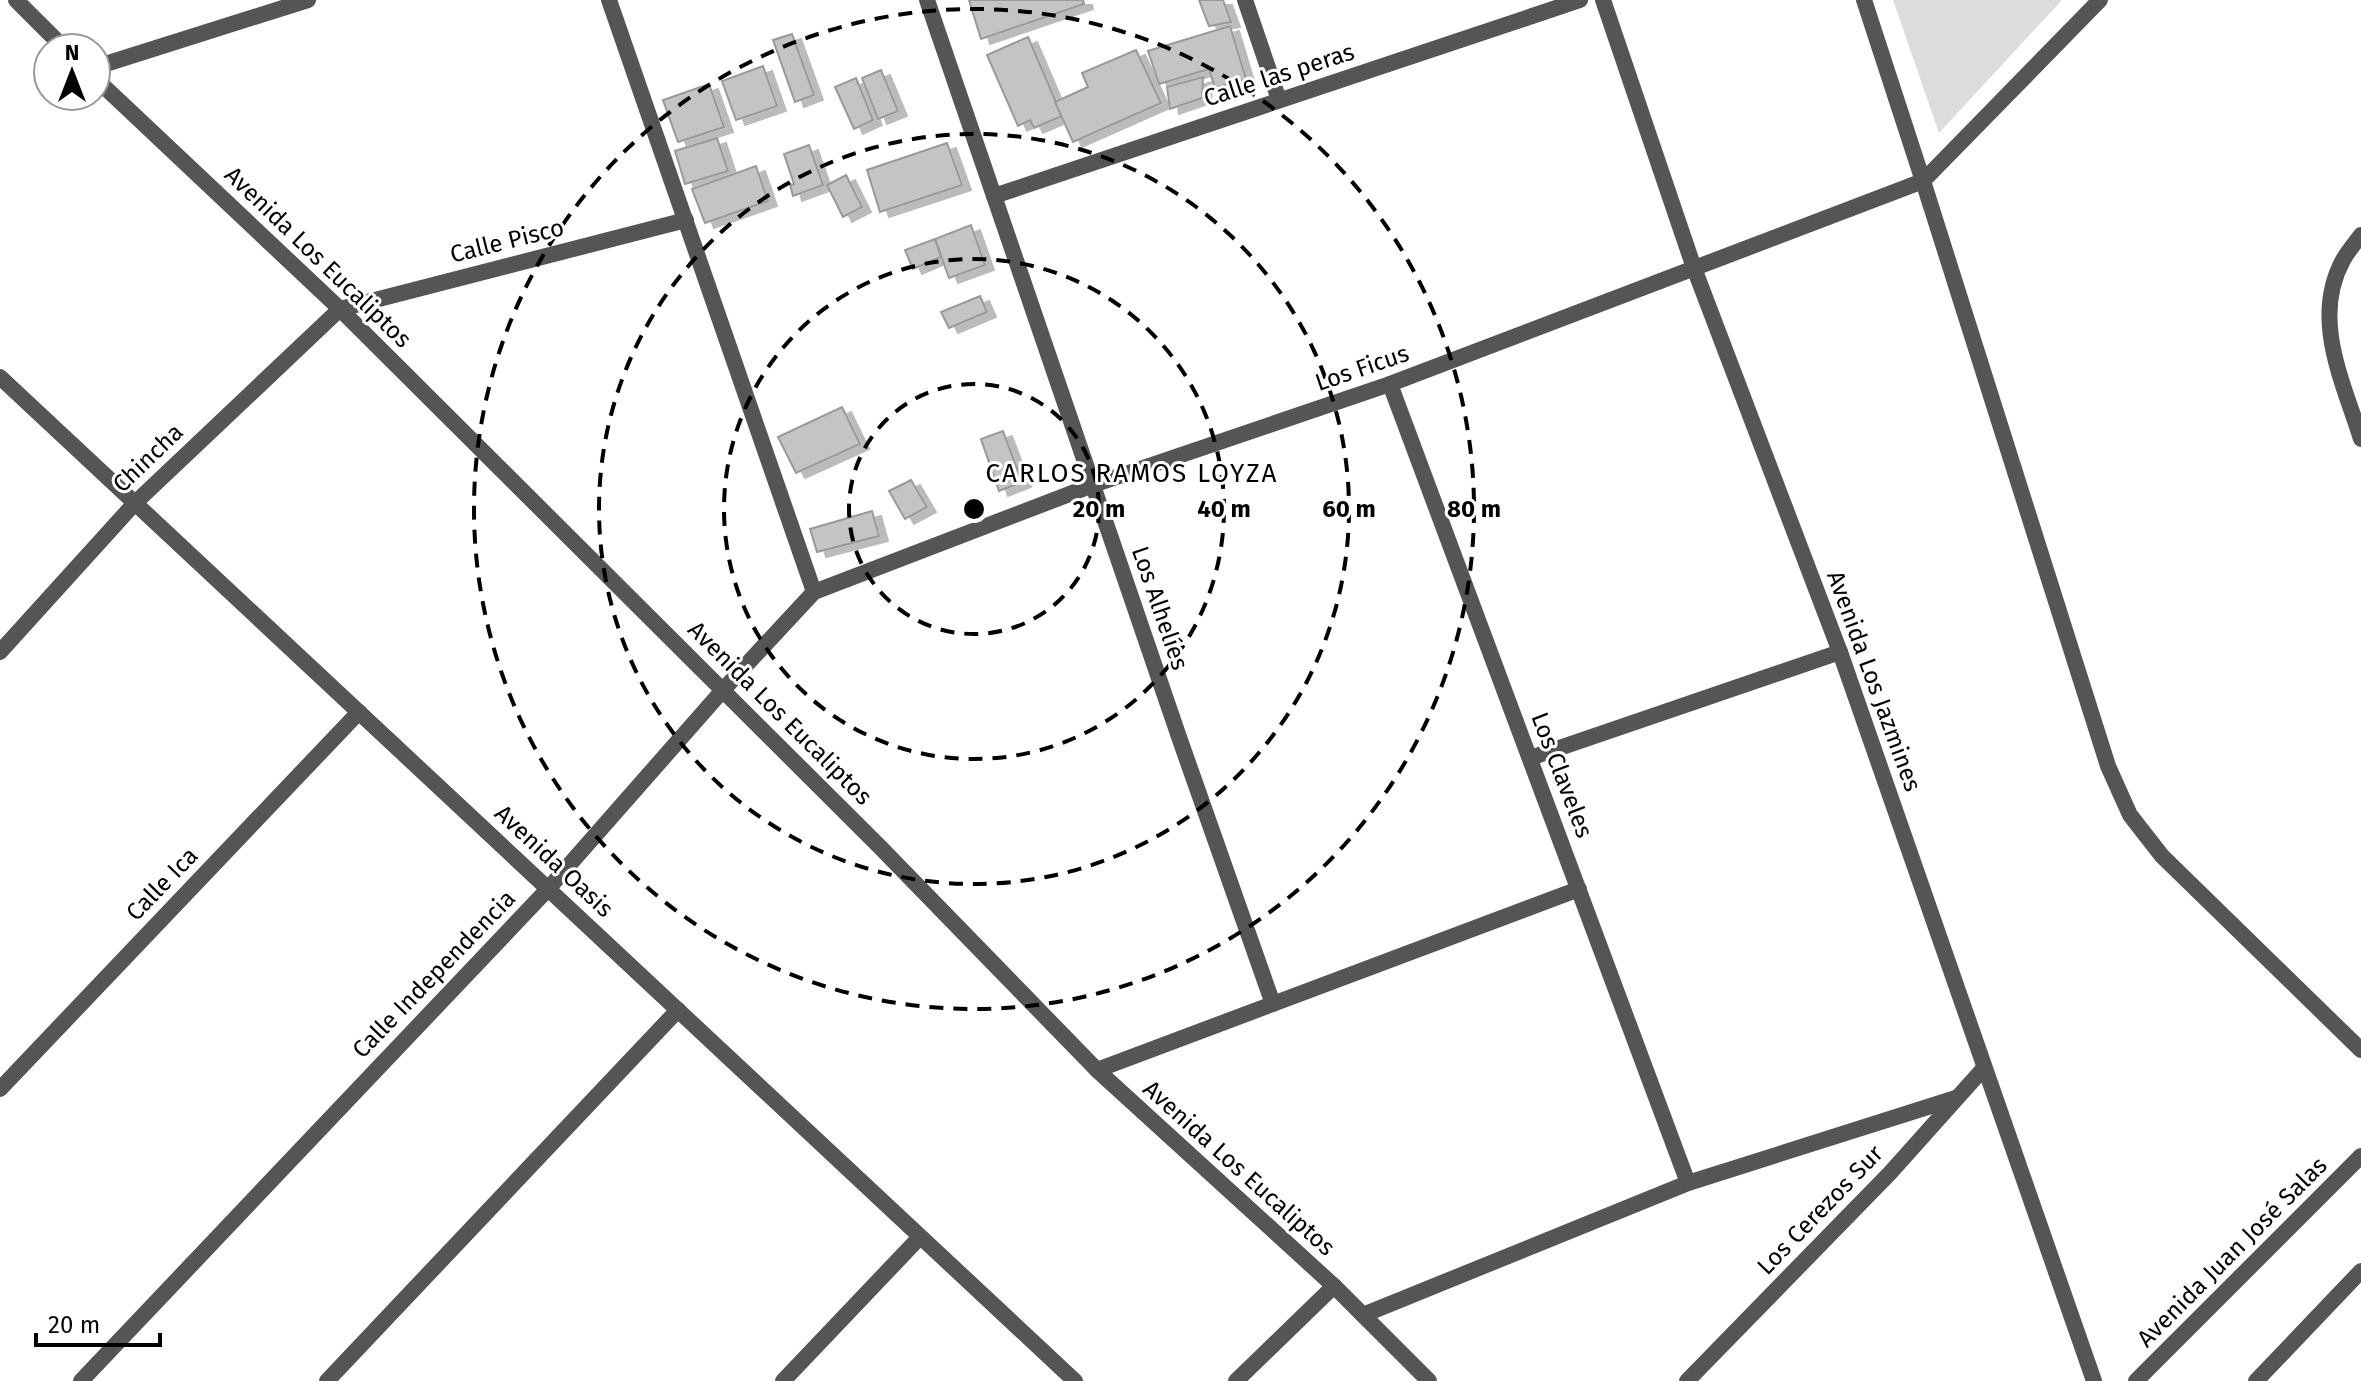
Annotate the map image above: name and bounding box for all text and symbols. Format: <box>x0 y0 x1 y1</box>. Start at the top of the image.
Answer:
north arrow <box>32 32 112 112</box>
street label: Calle las peras <box>1200 38 1358 112</box>
text: N <box>65 39 79 66</box>
street label: Avenida Los Eucaliptos <box>219 161 417 353</box>
street label: Calle Pisco <box>447 213 567 269</box>
street label: Los Ficus <box>1312 339 1412 397</box>
street label: Chincha <box>107 418 189 498</box>
district label: CARLOS RAMOS LOYZA <box>985 458 1279 489</box>
centre of rings <box>960 495 988 523</box>
text: 20 m <box>1073 495 1125 523</box>
text: 40 m <box>1197 495 1251 523</box>
text: 60 m <box>1322 495 1376 523</box>
text: 80 m <box>1447 495 1501 523</box>
street label: Los Alhelíes <box>1126 542 1194 674</box>
street label: Avenida Los Jazmines <box>1821 567 1927 795</box>
street label: Avenida Los Eucaliptos <box>682 615 878 811</box>
street label: Los Claveles <box>1525 708 1599 842</box>
street label: Avenida Oasis <box>489 799 619 923</box>
street label: Calle Ica <box>120 842 204 926</box>
street label: Calle Independencia <box>347 884 521 1064</box>
street label: Avenida Los Eucaliptos <box>1137 1075 1341 1261</box>
street label: Los Cerezos Sur <box>1751 1139 1889 1280</box>
street label: Avenida Juan José Salas <box>2131 1151 2333 1353</box>
scale bar <box>36 1297 160 1347</box>
text: 20 m <box>48 1311 100 1339</box>

